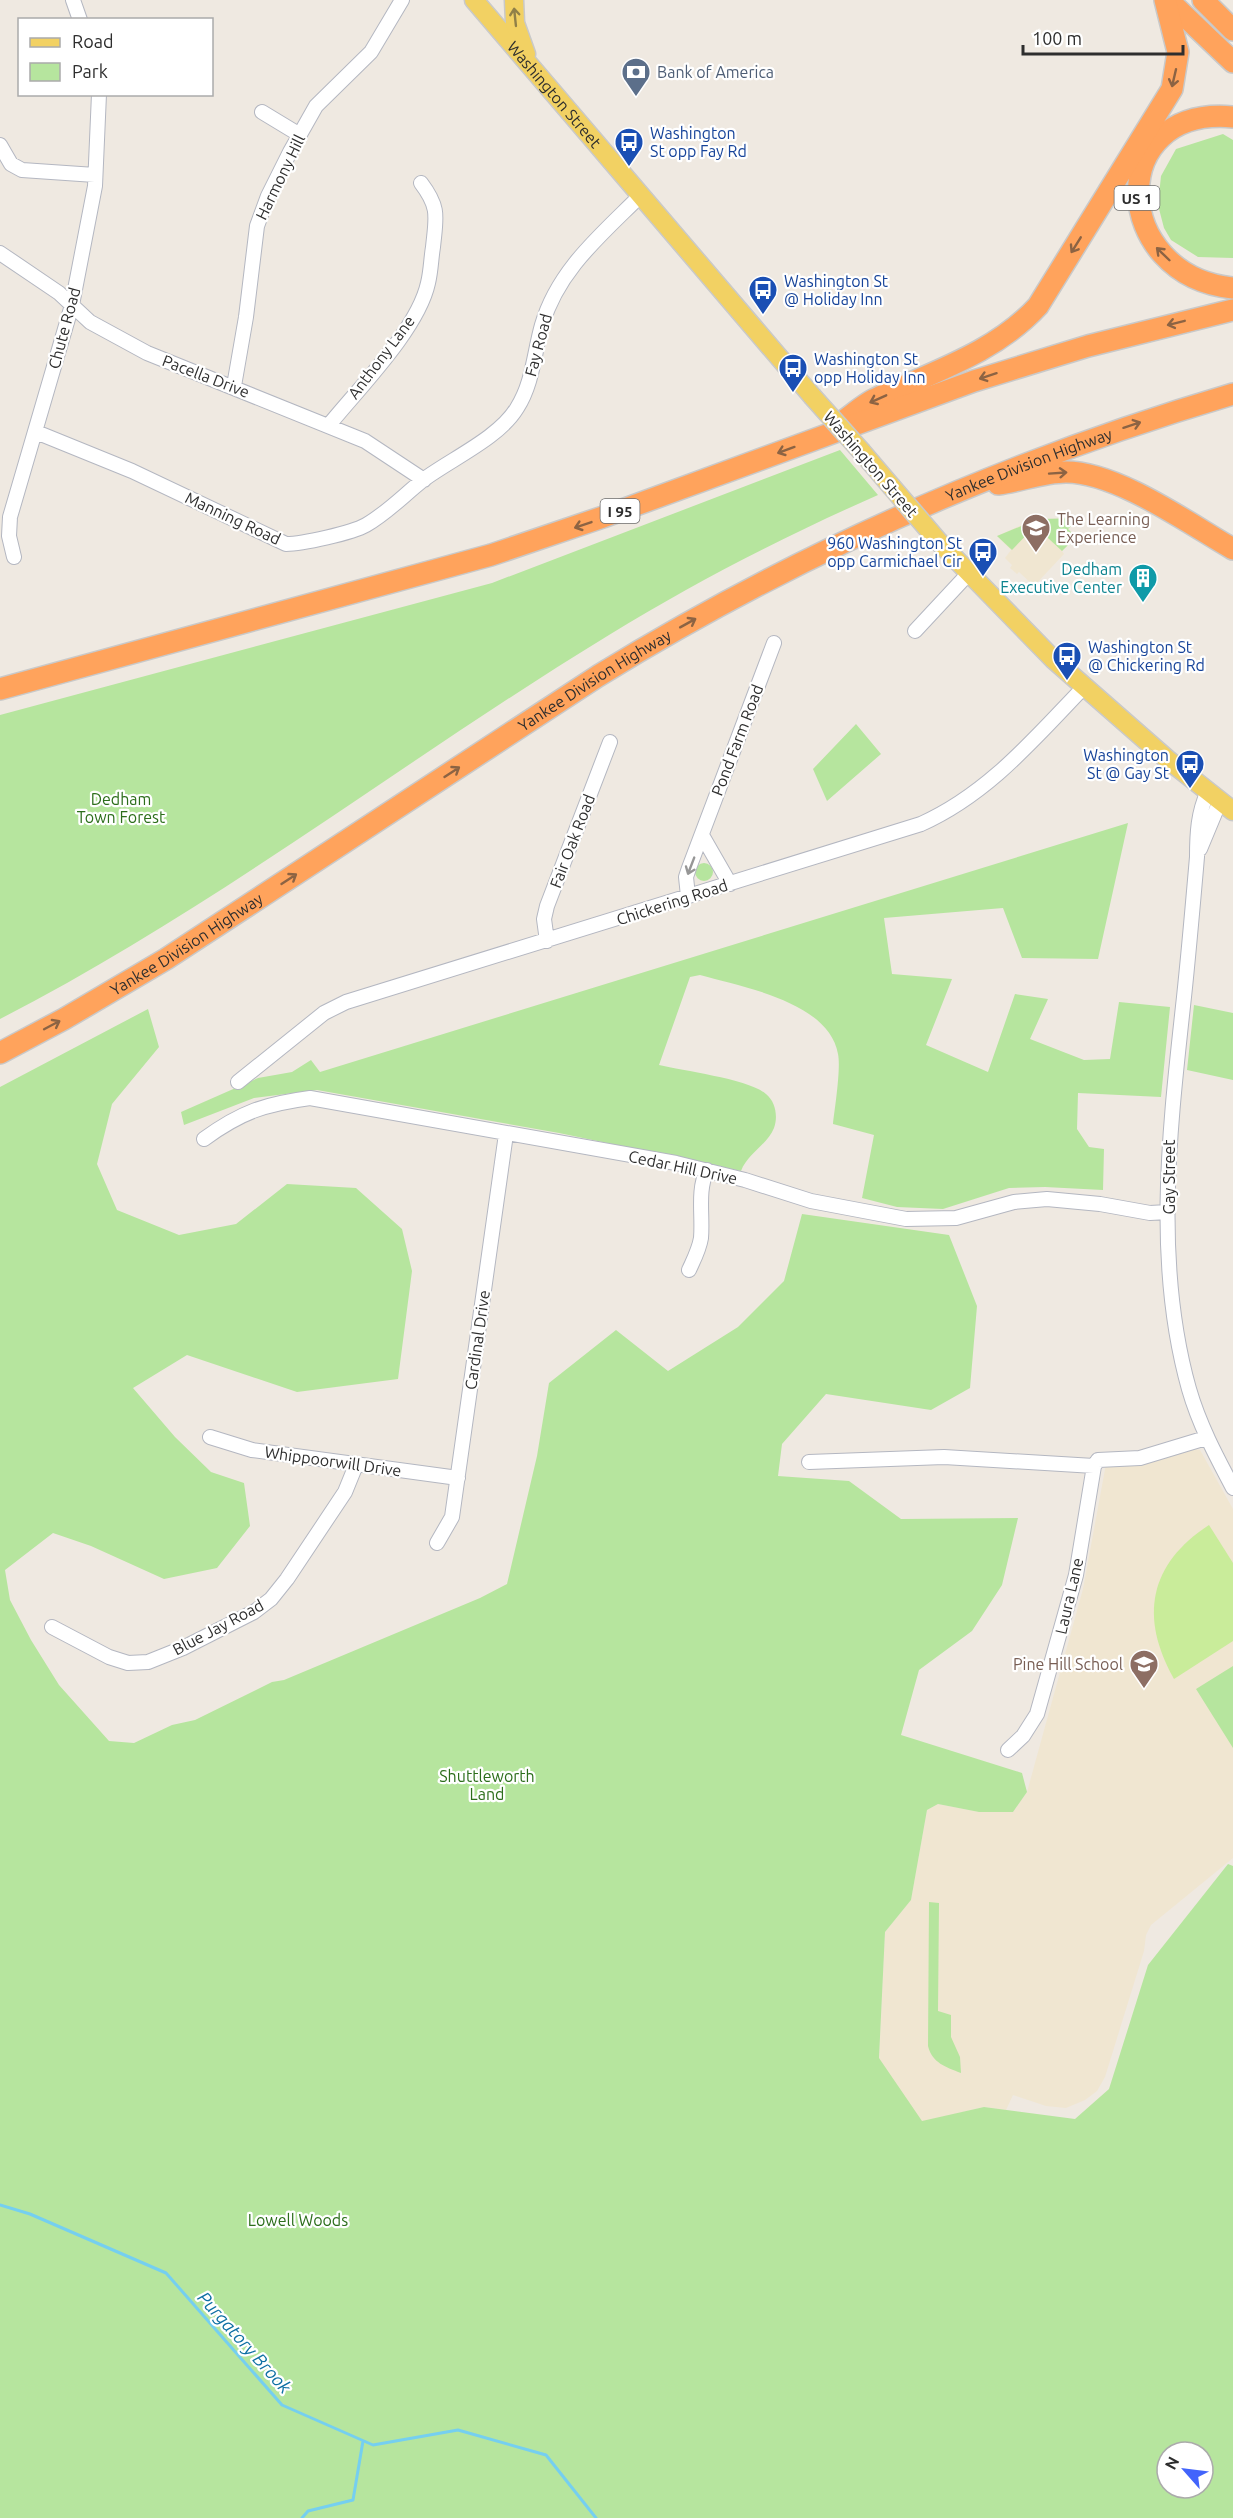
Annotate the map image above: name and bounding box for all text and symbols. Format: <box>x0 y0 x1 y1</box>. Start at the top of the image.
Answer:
one-way arrow <box>509 8 520 27</box>
legend <box>18 18 213 96</box>
scale bar <box>1023 18 1184 56</box>
text: 100 m <box>1032 28 1082 48</box>
text: Road <box>72 31 114 51</box>
street label: Washington Street <box>504 37 605 152</box>
bank icon: Bank of America <box>620 56 652 98</box>
text: Park <box>72 61 108 81</box>
place label: Bank of America <box>657 63 774 81</box>
one-way arrow <box>1168 68 1180 87</box>
place label: Washington St opp Fay Rd <box>650 124 747 160</box>
bus stop icon: Washington St opp Fay Rd <box>613 126 645 168</box>
street label: Harmony Hill <box>252 132 308 222</box>
road number: US 1 <box>1114 186 1160 210</box>
one-way arrow <box>1070 236 1082 253</box>
one-way arrow <box>1156 246 1171 261</box>
place label: Washington St @ Holiday Inn <box>784 272 889 308</box>
bus stop icon: Washington St @ Holiday Inn <box>747 274 779 316</box>
street label: Chute Road <box>44 285 84 371</box>
street label: Anthony Lane <box>344 312 418 402</box>
street label: Fay Road <box>521 312 555 378</box>
one-way arrow <box>1167 318 1186 330</box>
place label: Washington St opp Holiday Inn <box>814 350 926 386</box>
street label: Pacella Drive <box>160 351 252 401</box>
bus stop icon: Washington St opp Holiday Inn <box>777 352 809 394</box>
one-way arrow <box>979 371 998 382</box>
one-way arrow <box>869 394 887 405</box>
street label: Washington Street <box>820 407 922 521</box>
one-way arrow <box>1122 419 1141 430</box>
street label: Yankee Division Highway <box>943 424 1115 505</box>
one-way arrow <box>777 446 795 457</box>
one-way arrow <box>1047 467 1067 478</box>
street label: Manning Road <box>182 488 284 548</box>
road number: I 95 <box>600 499 640 523</box>
place label: The Learning Experience <box>1057 510 1150 546</box>
school or university icon: The Learning Experience <box>1020 512 1052 554</box>
one-way arrow <box>574 520 593 531</box>
place label: 960 Washington St opp Carmichael Cir <box>827 534 963 570</box>
bus stop icon: 960 Washington St opp Carmichael Cir <box>967 536 999 578</box>
place label: Dedham Executive Center <box>1000 560 1122 596</box>
building icon: Dedham Executive Center <box>1127 562 1159 604</box>
one-way arrow <box>679 617 696 629</box>
street label: Yankee Division Highway <box>515 626 674 735</box>
place label: Washington St @ Chickering Rd <box>1088 638 1205 674</box>
bus stop icon: Washington St @ Chickering Rd <box>1051 640 1083 682</box>
street label: Pond Farm Road <box>708 682 766 798</box>
place label: Washington St @ Gay St <box>1083 746 1170 782</box>
bus stop icon: Washington St @ Gay St <box>1174 748 1206 790</box>
one-way arrow <box>443 766 460 778</box>
park label: Dedham Town Forest <box>77 790 166 826</box>
street label: Fair Oak Road <box>546 792 598 890</box>
one-way arrow <box>684 856 695 875</box>
one-way arrow <box>280 873 297 885</box>
street label: Chickering Road <box>614 876 730 928</box>
street label: Yankee Division Highway <box>107 889 266 999</box>
one-way arrow <box>42 1019 60 1031</box>
street label: Gay Street <box>1160 1139 1178 1214</box>
street label: Cedar Hill Drive <box>627 1147 739 1187</box>
street label: Cardinal Drive <box>461 1289 493 1391</box>
street label: Whippoorwill Drive <box>264 1442 402 1480</box>
street label: Laura Lane <box>1051 1556 1087 1636</box>
street label: Blue Jay Road <box>169 1596 267 1658</box>
school or university icon: Pine Hill School <box>1128 1648 1160 1690</box>
place label: Pine Hill School <box>1013 1655 1123 1673</box>
park label: Shuttleworth Land <box>439 1767 535 1803</box>
park label: Lowell Woods <box>248 2211 348 2229</box>
water label: Purgatory Brook <box>194 2287 296 2397</box>
north arrow <box>1155 2440 1215 2500</box>
text: N <box>1161 2453 1183 2472</box>

